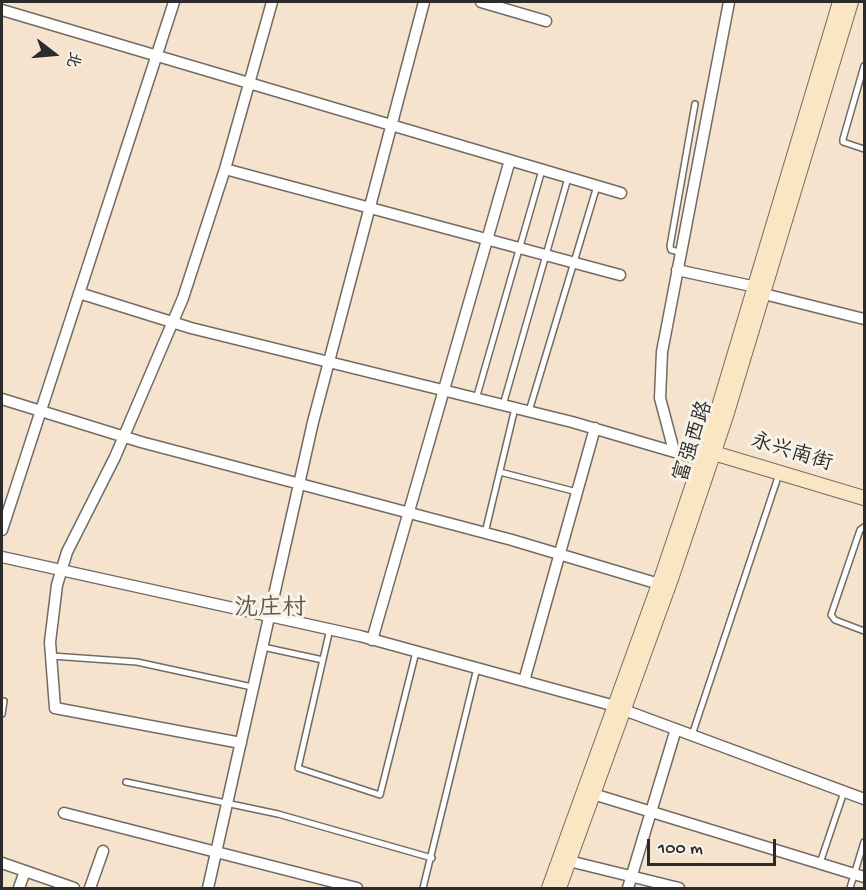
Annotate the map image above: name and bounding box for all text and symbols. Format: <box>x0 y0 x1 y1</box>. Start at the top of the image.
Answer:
north arrow <box>24 24 84 84</box>
text: 北 <box>60 49 83 69</box>
street label: 富强西路 <box>670 398 720 486</box>
street label: 永兴南街 <box>747 430 835 478</box>
district label: 沈庄村 <box>234 596 306 624</box>
scale bar <box>650 827 779 865</box>
text: 100 m <box>658 839 703 860</box>

